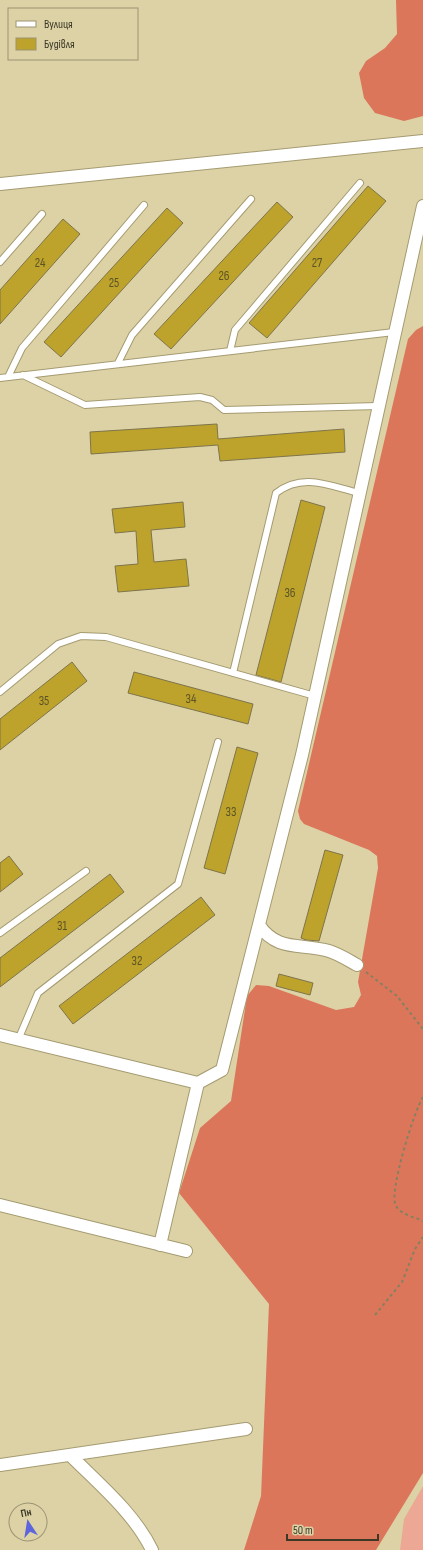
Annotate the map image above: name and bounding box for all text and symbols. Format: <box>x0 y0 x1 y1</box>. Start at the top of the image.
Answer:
legend <box>8 8 138 60</box>
text: Вулиця <box>44 17 73 32</box>
text: Будівля <box>44 37 75 52</box>
house number: 24 <box>35 255 46 271</box>
house number: 27 <box>312 255 323 271</box>
house number: 26 <box>218 268 230 284</box>
house number: 25 <box>109 275 119 291</box>
house number: 36 <box>284 585 296 601</box>
house number: 34 <box>186 691 197 707</box>
house number: 35 <box>39 693 49 709</box>
house number: 33 <box>226 804 236 820</box>
house number: 31 <box>57 918 67 934</box>
house number: 32 <box>132 953 142 969</box>
north arrow <box>8 1502 48 1542</box>
text: Пн <box>19 1505 33 1520</box>
scale bar <box>287 1516 378 1542</box>
text: 50 m <box>293 1523 313 1538</box>

